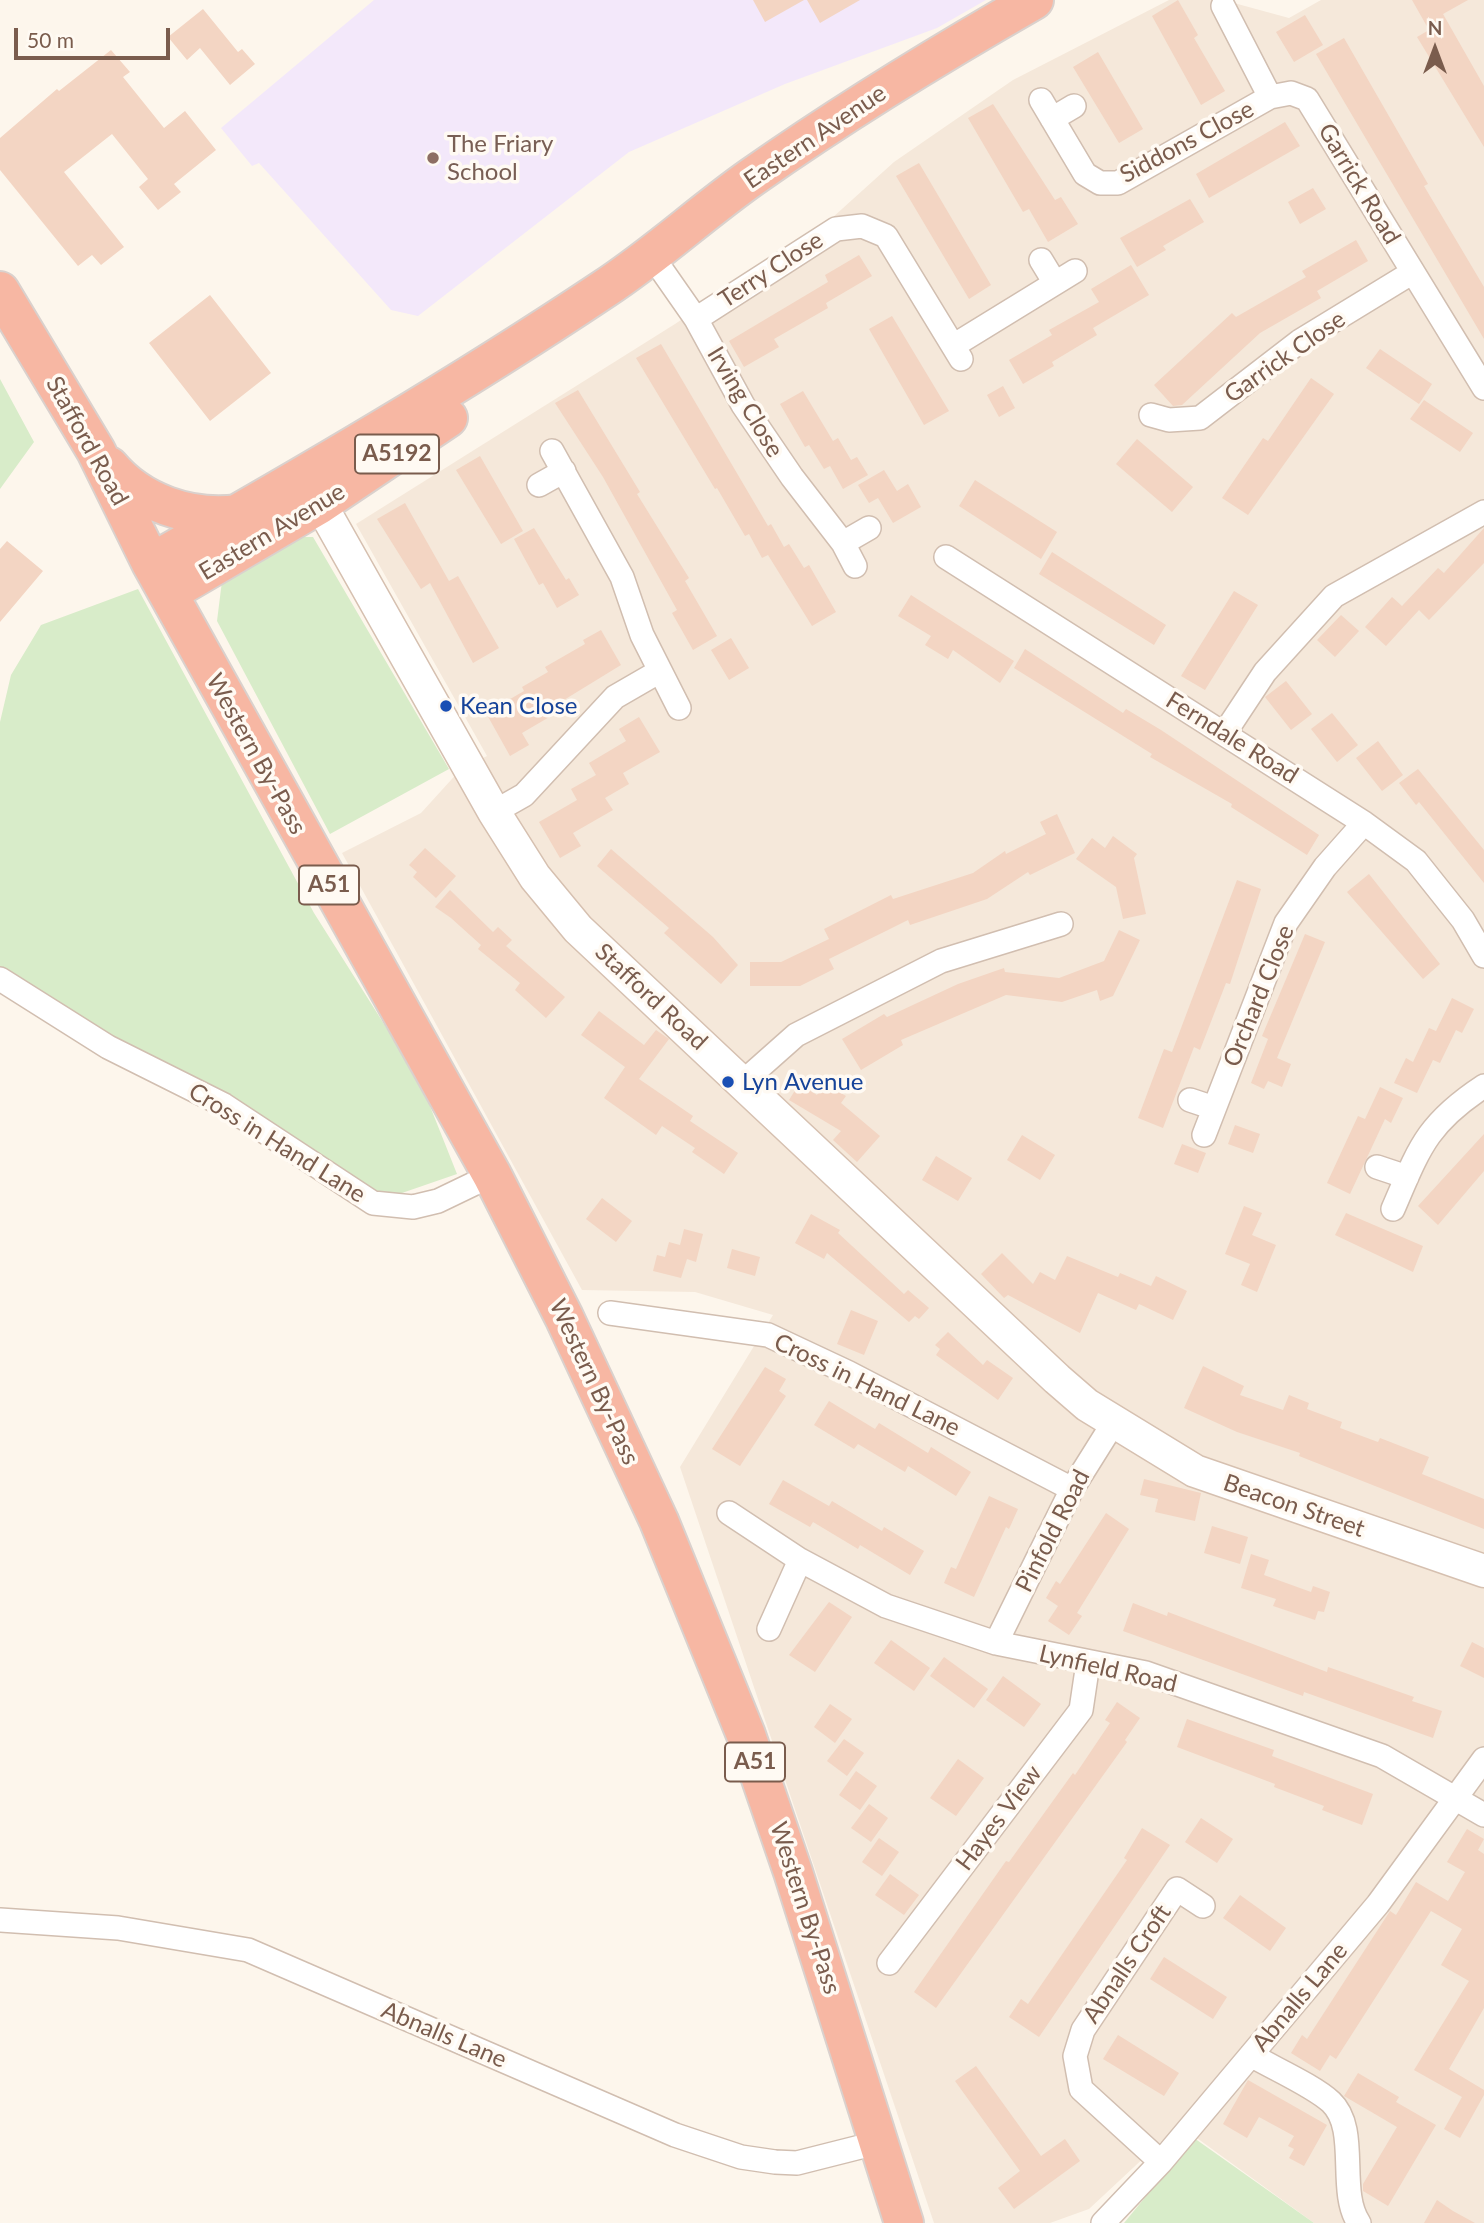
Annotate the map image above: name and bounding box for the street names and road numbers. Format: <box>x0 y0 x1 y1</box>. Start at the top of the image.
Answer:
street label: Eastern Avenue <box>739 79 891 195</box>
street label: Siddons Close <box>1115 95 1259 189</box>
street label: Garrick Road <box>1312 118 1406 250</box>
street label: Terry Close <box>714 226 828 314</box>
street label: Garrick Close <box>1219 305 1351 409</box>
street label: Irving Close <box>701 342 789 462</box>
street label: Stafford Road <box>40 371 134 511</box>
road number: A5192 <box>355 435 439 474</box>
street label: Eastern Avenue <box>194 477 350 587</box>
street label: Western By-Pass <box>200 669 312 839</box>
street label: Ferndale Road <box>1161 686 1303 790</box>
road number: A51 <box>299 866 359 904</box>
street label: Orchard Close <box>1218 921 1300 1071</box>
street label: Stafford Road <box>589 938 713 1056</box>
street label: Cross in Hand Lane <box>183 1077 371 1209</box>
street label: Western By-Pass <box>543 1295 645 1469</box>
street label: Cross in Hand Lane <box>769 1328 965 1442</box>
street label: Pinfold Road <box>1010 1465 1096 1597</box>
street label: Beacon Street <box>1220 1468 1368 1544</box>
street label: Lynfield Road <box>1036 1639 1180 1699</box>
road number: A51 <box>725 1742 785 1782</box>
street label: Hayes View <box>950 1760 1048 1876</box>
street label: Western By-Pass <box>764 1818 846 1998</box>
street label: Abnalls Croft <box>1077 1899 1177 2029</box>
street label: Abnalls Lane <box>1246 1937 1354 2057</box>
street label: Abnalls Lane <box>377 1996 511 2074</box>

